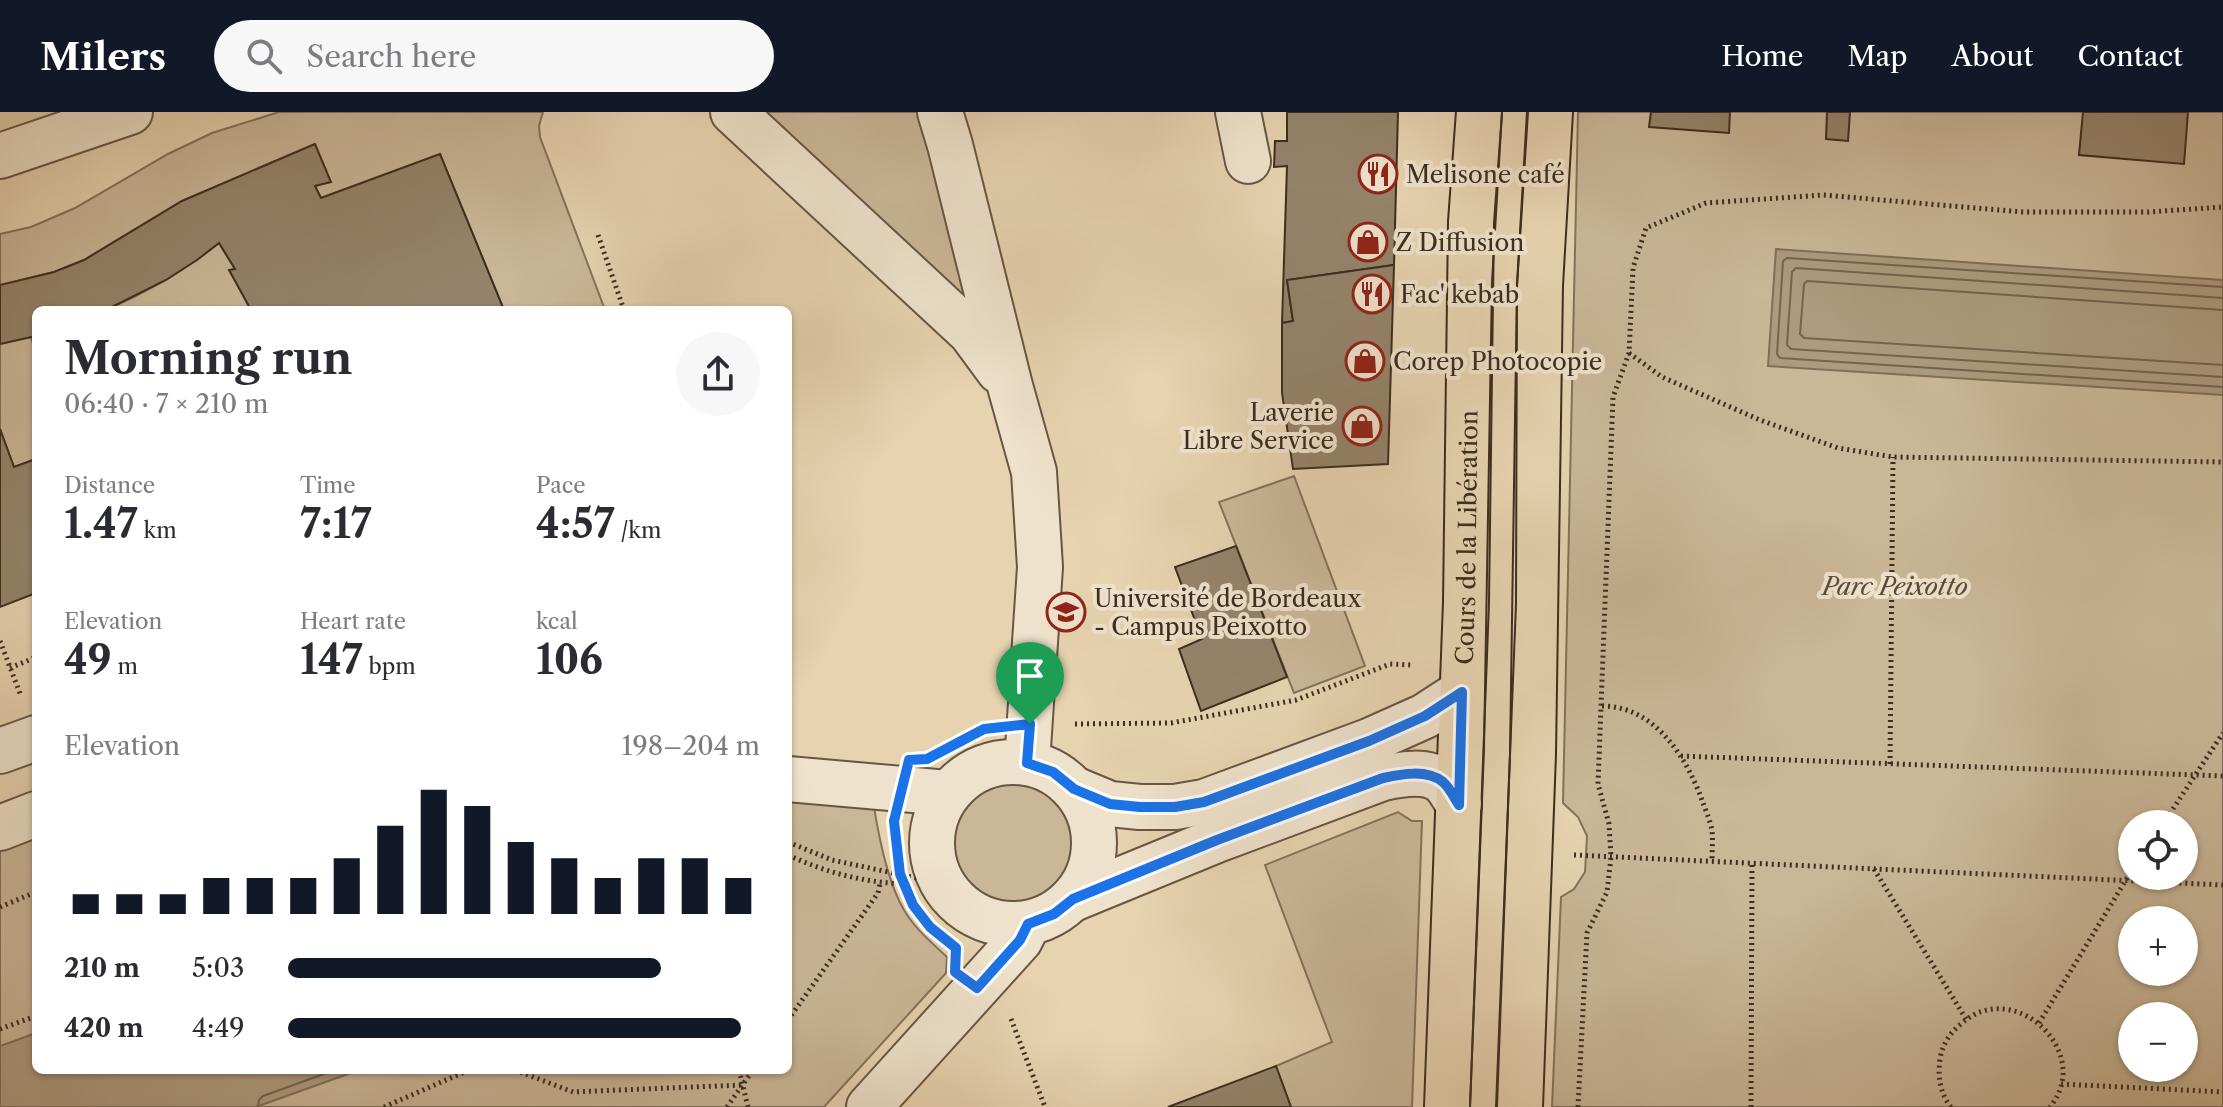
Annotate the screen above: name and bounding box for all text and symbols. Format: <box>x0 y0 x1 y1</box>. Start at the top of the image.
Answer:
search box <box>214 20 774 92</box>
text: Milers <box>40 33 166 80</box>
icon: search <box>242 34 286 78</box>
text: Search here <box>306 38 476 75</box>
text: Home <box>1721 39 1803 73</box>
text: Map <box>1847 39 1907 73</box>
text: About <box>1951 39 2033 73</box>
text: Contact <box>2077 39 2183 73</box>
restaurant icon: Melisone café <box>1357 153 1399 195</box>
place label: Melisone café <box>1406 160 1565 189</box>
shop icon: Z Diffusion <box>1347 221 1389 263</box>
place label: Z Diffusion <box>1396 228 1524 257</box>
restaurant icon: Fac' kebab <box>1351 273 1393 315</box>
place label: Fac' kebab <box>1400 280 1519 309</box>
text: Morning run <box>64 331 353 385</box>
button: share <box>676 332 760 416</box>
shop icon: Corep Photocopie <box>1344 340 1386 382</box>
place label: Corep Photocopie <box>1393 347 1602 376</box>
text: 06:40 · 7 × 210 m <box>64 388 268 420</box>
place label: Laverie Libre Service <box>1183 398 1334 455</box>
shop icon: Laverie Libre Service <box>1341 405 1383 447</box>
street label: Cours de la Libération <box>1449 410 1483 665</box>
text: Distance <box>64 472 155 499</box>
text: Time <box>300 472 356 499</box>
text: Pace <box>536 472 586 499</box>
text: 1.47 <box>64 499 138 548</box>
text: 7:17 <box>300 499 372 548</box>
text: 4:57 <box>536 499 615 548</box>
text: km <box>138 517 177 544</box>
text: /km <box>615 517 662 544</box>
park label: Parc Peixotto <box>1820 572 1968 601</box>
place label: Université de Bordeaux - Campus Peixotto <box>1094 584 1361 641</box>
school or university icon: Université de Bordeaux - Campus Peixotto <box>1045 591 1087 633</box>
text: Elevation <box>64 608 162 635</box>
text: Heart rate <box>300 608 406 635</box>
text: kcal <box>536 608 578 635</box>
text: 49 <box>64 635 112 684</box>
text: 147 <box>300 635 363 684</box>
text: 106 <box>536 635 603 684</box>
pin <box>996 642 1064 724</box>
text: m <box>112 653 138 680</box>
text: bpm <box>363 653 416 680</box>
icon: arrive <box>1008 654 1052 698</box>
text: Elevation <box>64 730 180 762</box>
text: 198–204 m <box>621 730 760 762</box>
map controls <box>2118 810 2198 1082</box>
button: locate <box>2118 810 2198 890</box>
button: + <box>2118 906 2198 986</box>
text: 210 m <box>64 952 140 984</box>
text: 5:03 <box>192 952 244 984</box>
button: − <box>2118 1002 2198 1082</box>
text: 420 m <box>64 1012 144 1044</box>
text: 4:49 <box>192 1012 245 1044</box>

